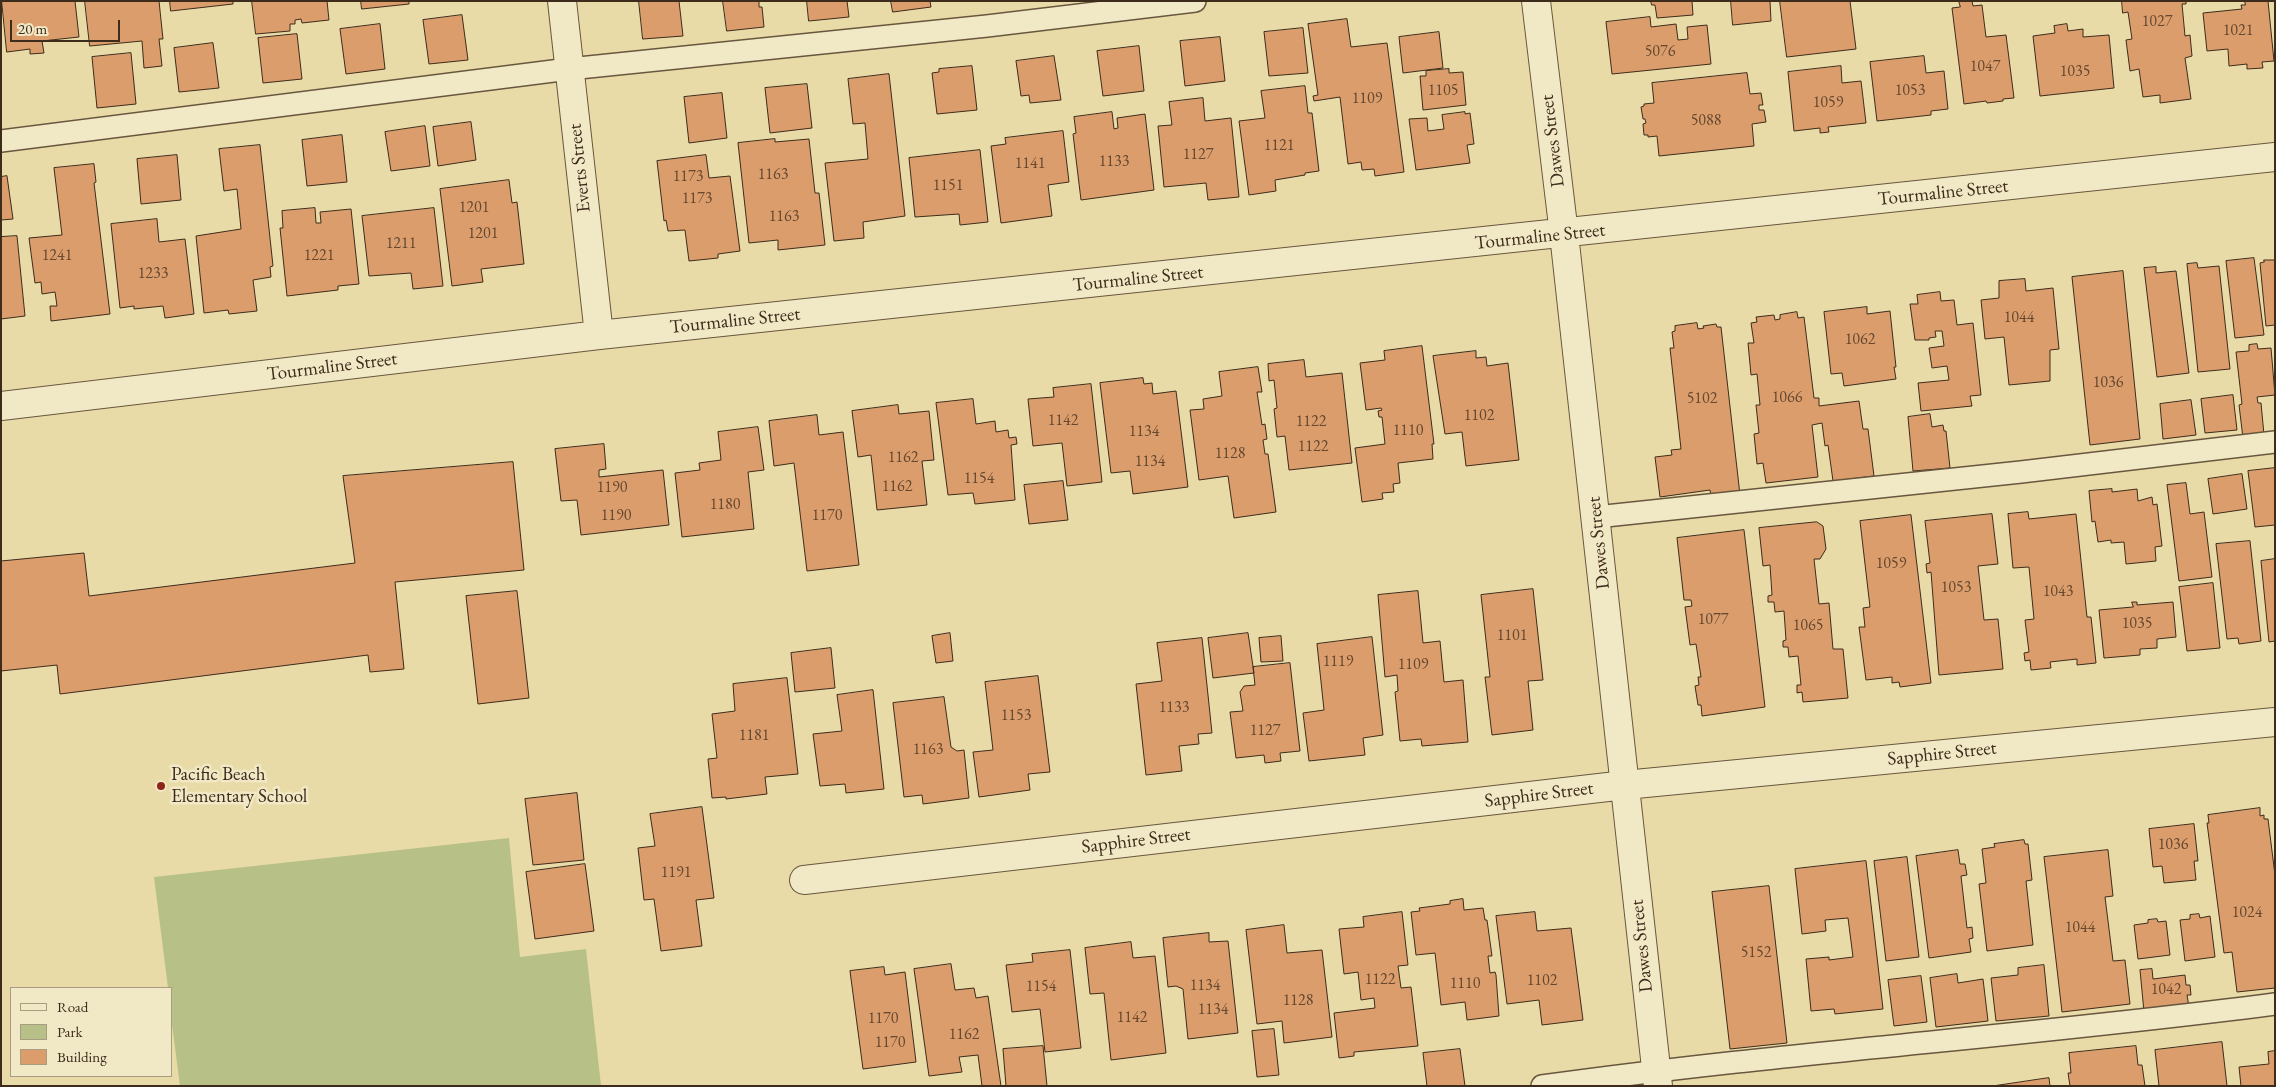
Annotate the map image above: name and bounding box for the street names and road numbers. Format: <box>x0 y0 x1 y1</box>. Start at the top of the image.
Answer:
street label: Dawes Street <box>1536 93 1570 189</box>
street label: Everts Street <box>564 122 596 214</box>
street label: Tourmaline Street <box>1877 175 2009 211</box>
street label: Tourmaline Street <box>1474 219 1606 255</box>
street label: Tourmaline Street <box>1072 261 1204 297</box>
street label: Tourmaline Street <box>669 303 801 339</box>
street label: Tourmaline Street <box>266 348 398 386</box>
street label: Dawes Street <box>1583 495 1615 591</box>
street label: Sapphire Street <box>1886 737 1998 771</box>
street label: Sapphire Street <box>1483 777 1595 813</box>
street label: Sapphire Street <box>1080 823 1192 859</box>
street label: Dawes Street <box>1626 898 1658 994</box>

